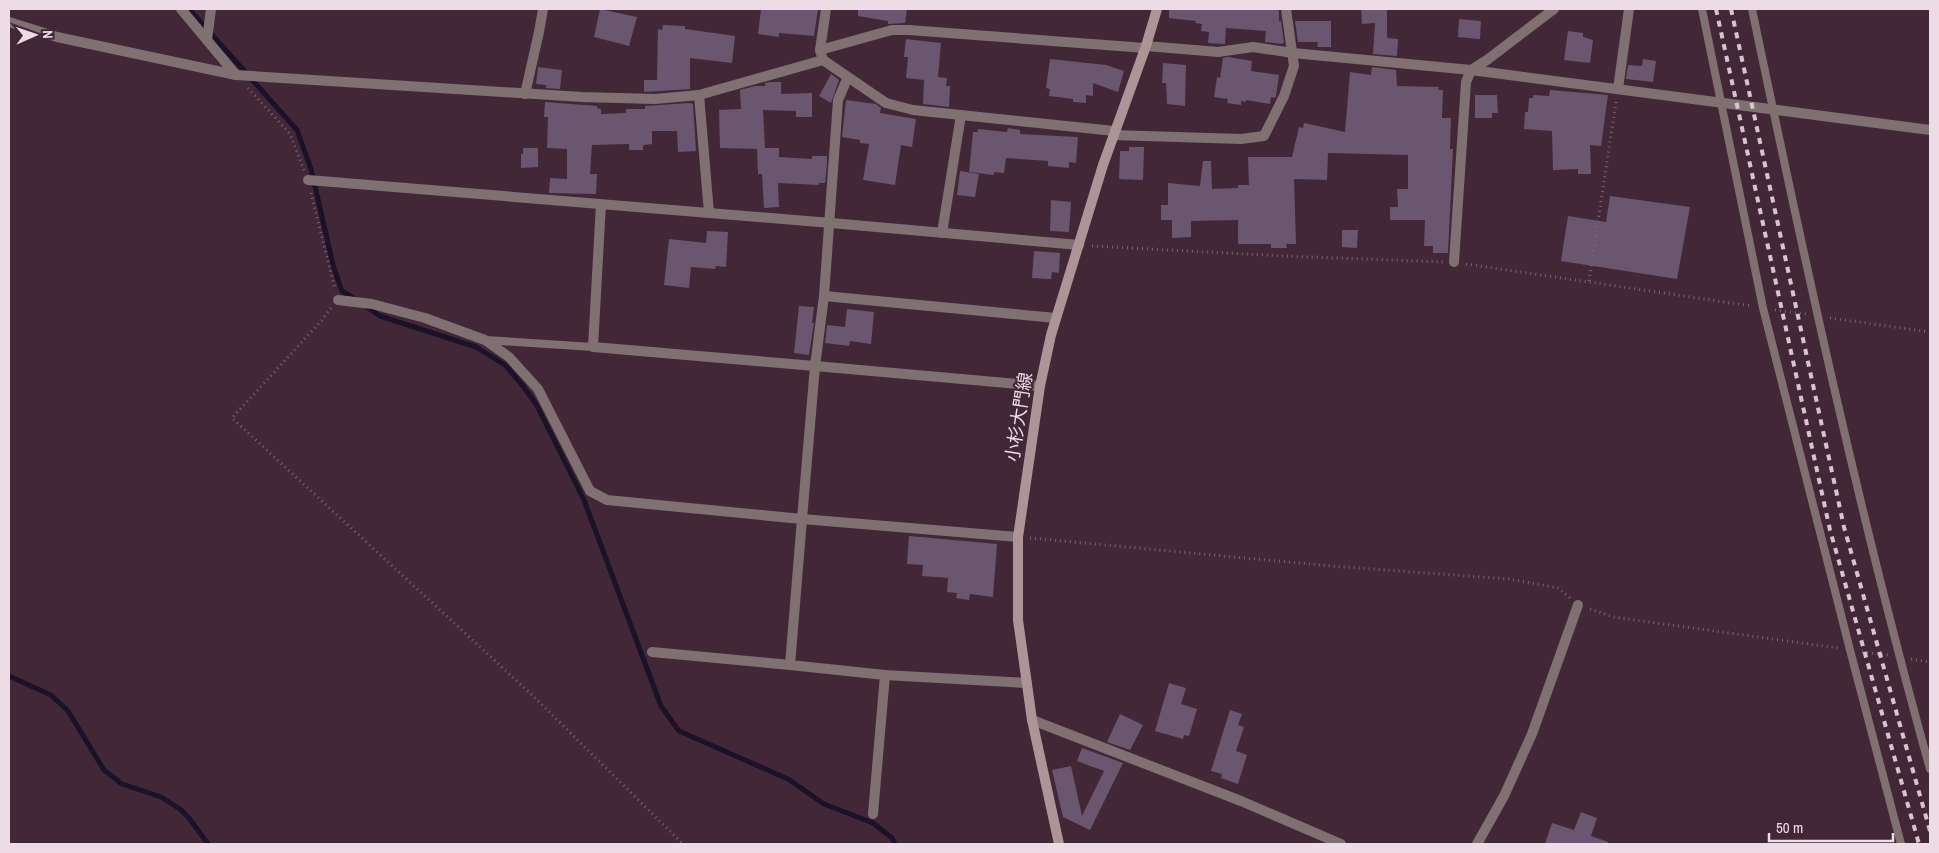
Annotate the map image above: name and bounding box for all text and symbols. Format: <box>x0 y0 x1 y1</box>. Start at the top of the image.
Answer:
north arrow <box>10 10 60 60</box>
text: N <box>39 30 57 39</box>
street label: 小杉大門線 <box>999 371 1038 463</box>
scale bar <box>1769 810 1893 842</box>
text: 50 m <box>1776 817 1803 838</box>

